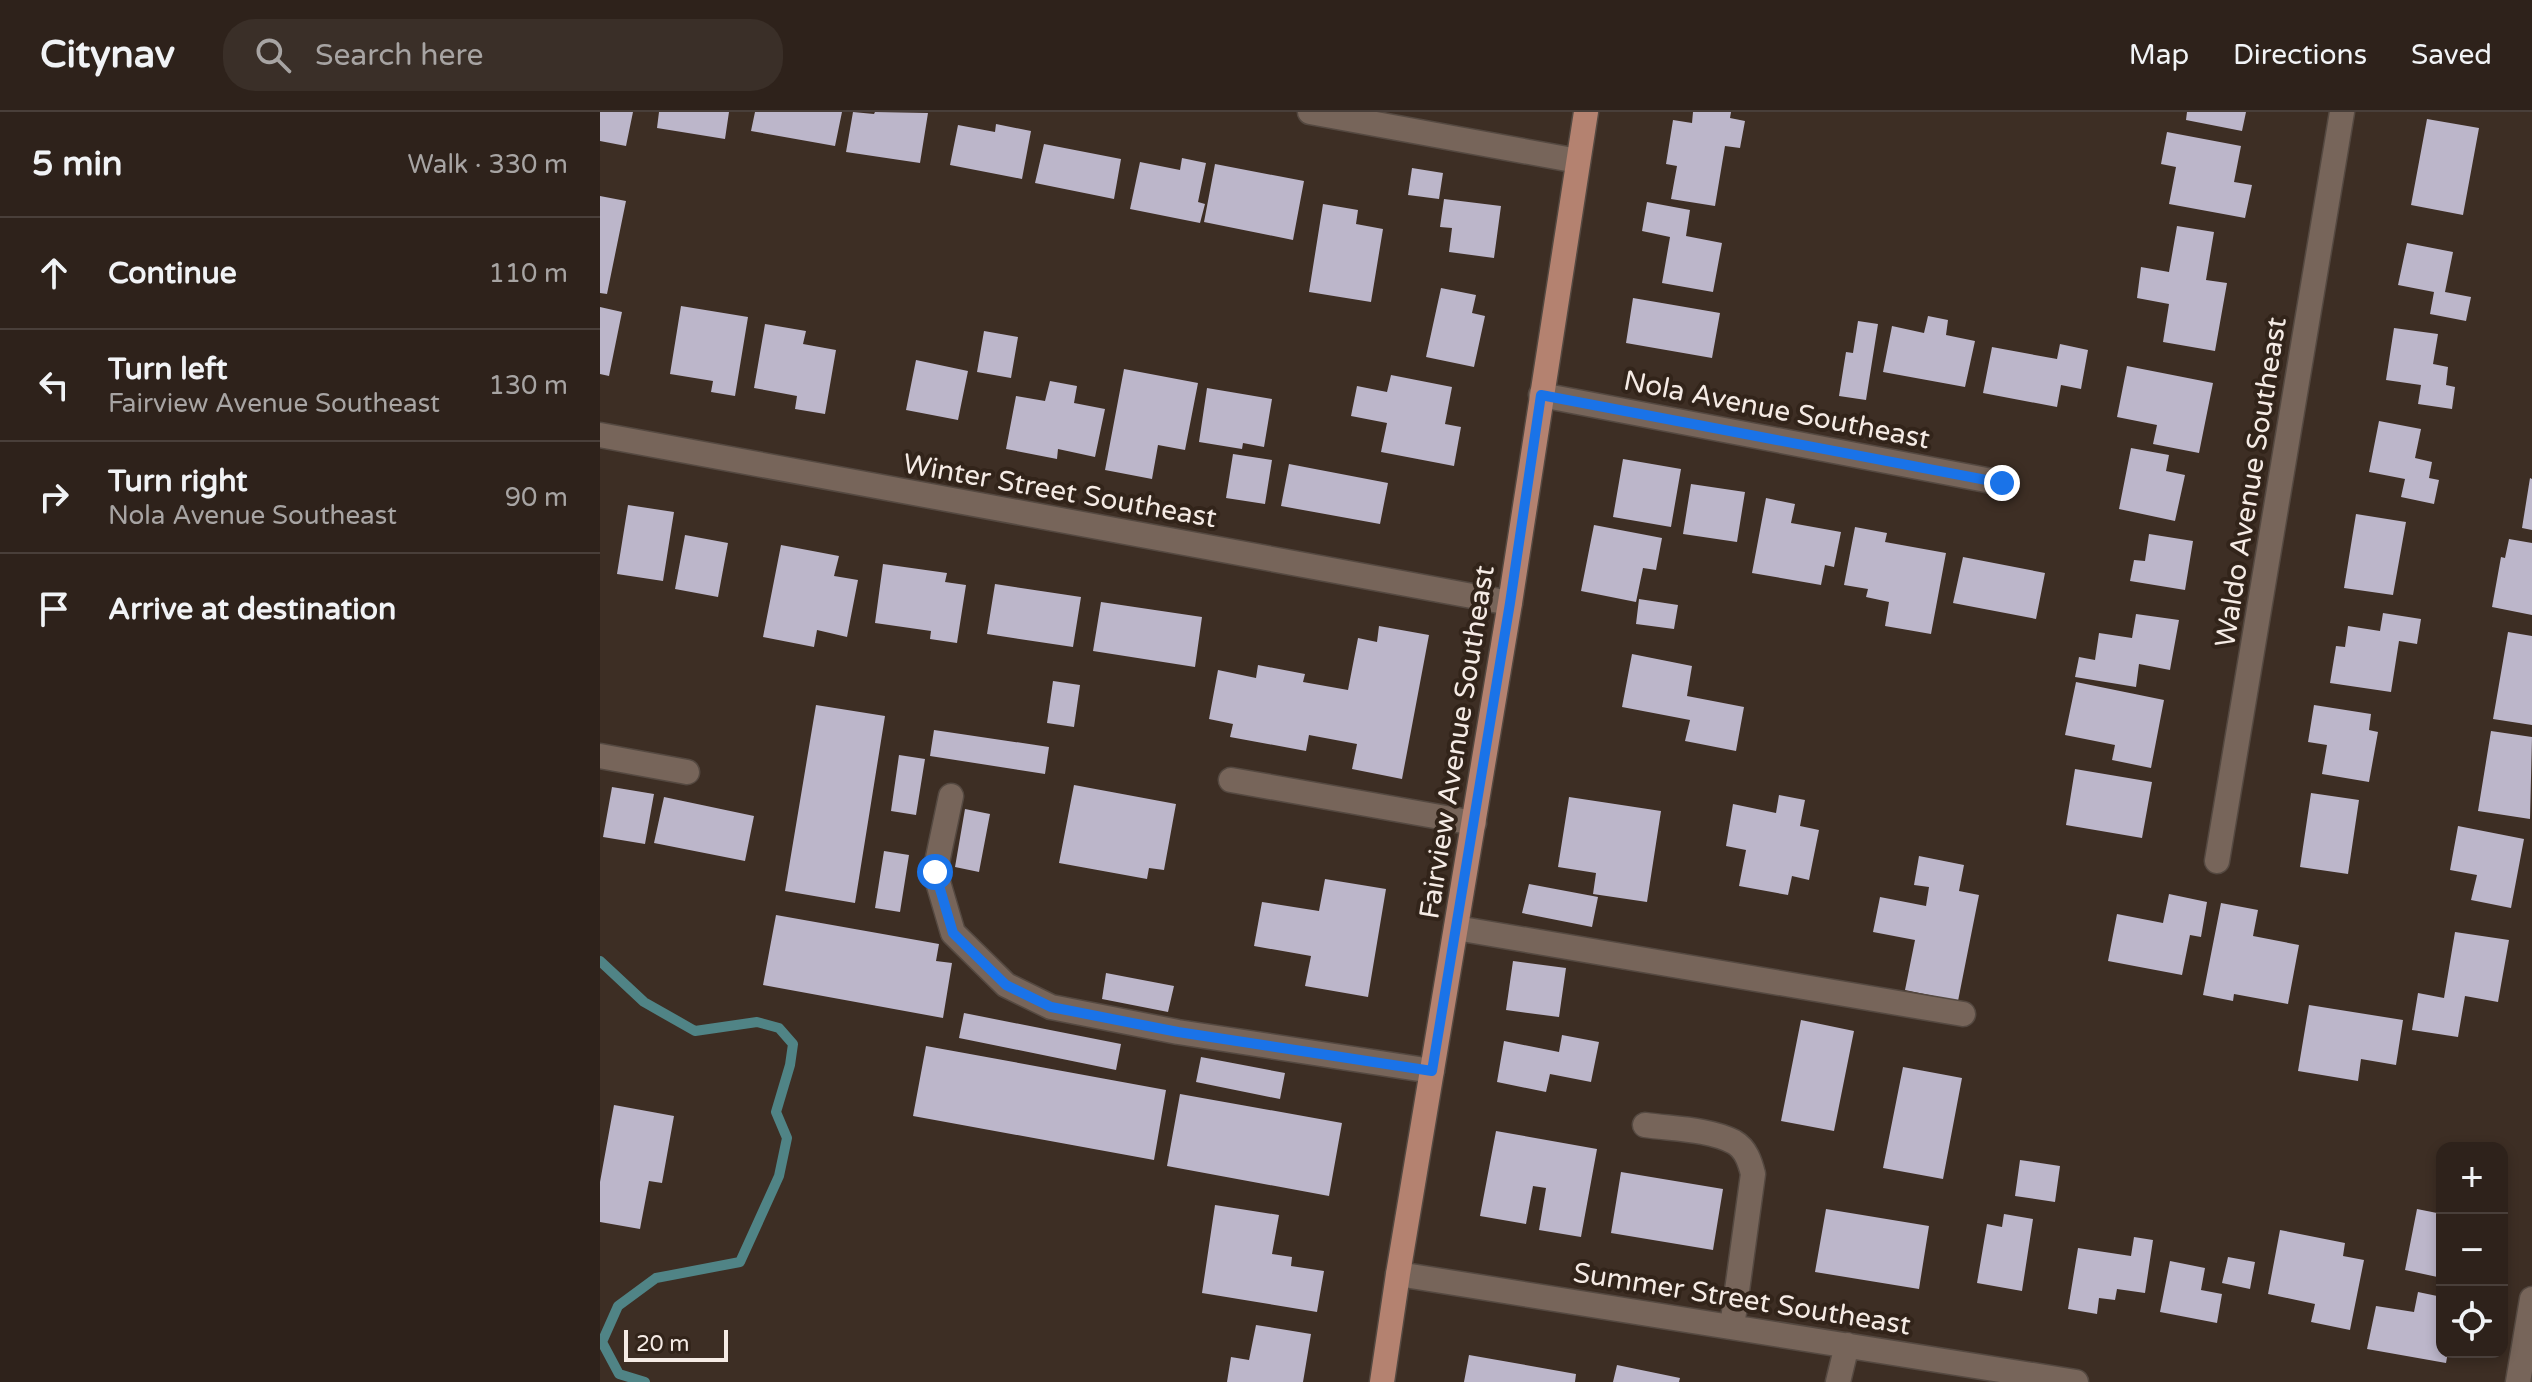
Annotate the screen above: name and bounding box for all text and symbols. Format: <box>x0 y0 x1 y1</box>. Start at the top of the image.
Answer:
search box <box>223 19 783 91</box>
text: Citynav <box>40 32 175 78</box>
icon: search <box>251 33 295 77</box>
text: Search here <box>315 37 484 74</box>
text: Map <box>2129 38 2189 72</box>
text: Directions <box>2233 38 2367 72</box>
text: Saved <box>2411 38 2492 72</box>
text: 5 min <box>32 144 123 185</box>
text: Walk · 330 m <box>408 149 568 180</box>
icon: ahead <box>32 251 76 295</box>
text: Continue <box>108 255 237 292</box>
text: 110 m <box>488 258 568 289</box>
street label: Waldo Avenue Southeast <box>2208 314 2294 650</box>
text: Turn left <box>108 351 227 388</box>
icon: left <box>32 363 76 407</box>
street label: Nola Avenue Southeast <box>1621 364 1933 456</box>
text: 130 m <box>488 370 568 401</box>
text: Fairview Avenue Southeast <box>108 388 440 419</box>
street label: Winter Street Southeast <box>900 447 1220 535</box>
text: Turn right <box>108 463 248 500</box>
route end <box>1984 465 2020 501</box>
icon: right <box>32 475 76 519</box>
text: 90 m <box>505 482 568 513</box>
text: Nola Avenue Southeast <box>108 500 397 531</box>
street label: Fairview Avenue Southeast <box>1412 563 1502 921</box>
icon: arrive <box>32 587 76 631</box>
text: Arrive at destination <box>108 591 396 628</box>
route start <box>917 854 953 890</box>
map controls <box>2436 1142 2508 1358</box>
button: + <box>2436 1142 2508 1214</box>
button: − <box>2436 1214 2508 1286</box>
street label: Summer Street Southeast <box>1571 1256 1913 1343</box>
button: locate <box>2436 1286 2508 1358</box>
scale bar <box>624 1326 728 1362</box>
text: 20 m <box>636 1331 690 1357</box>

